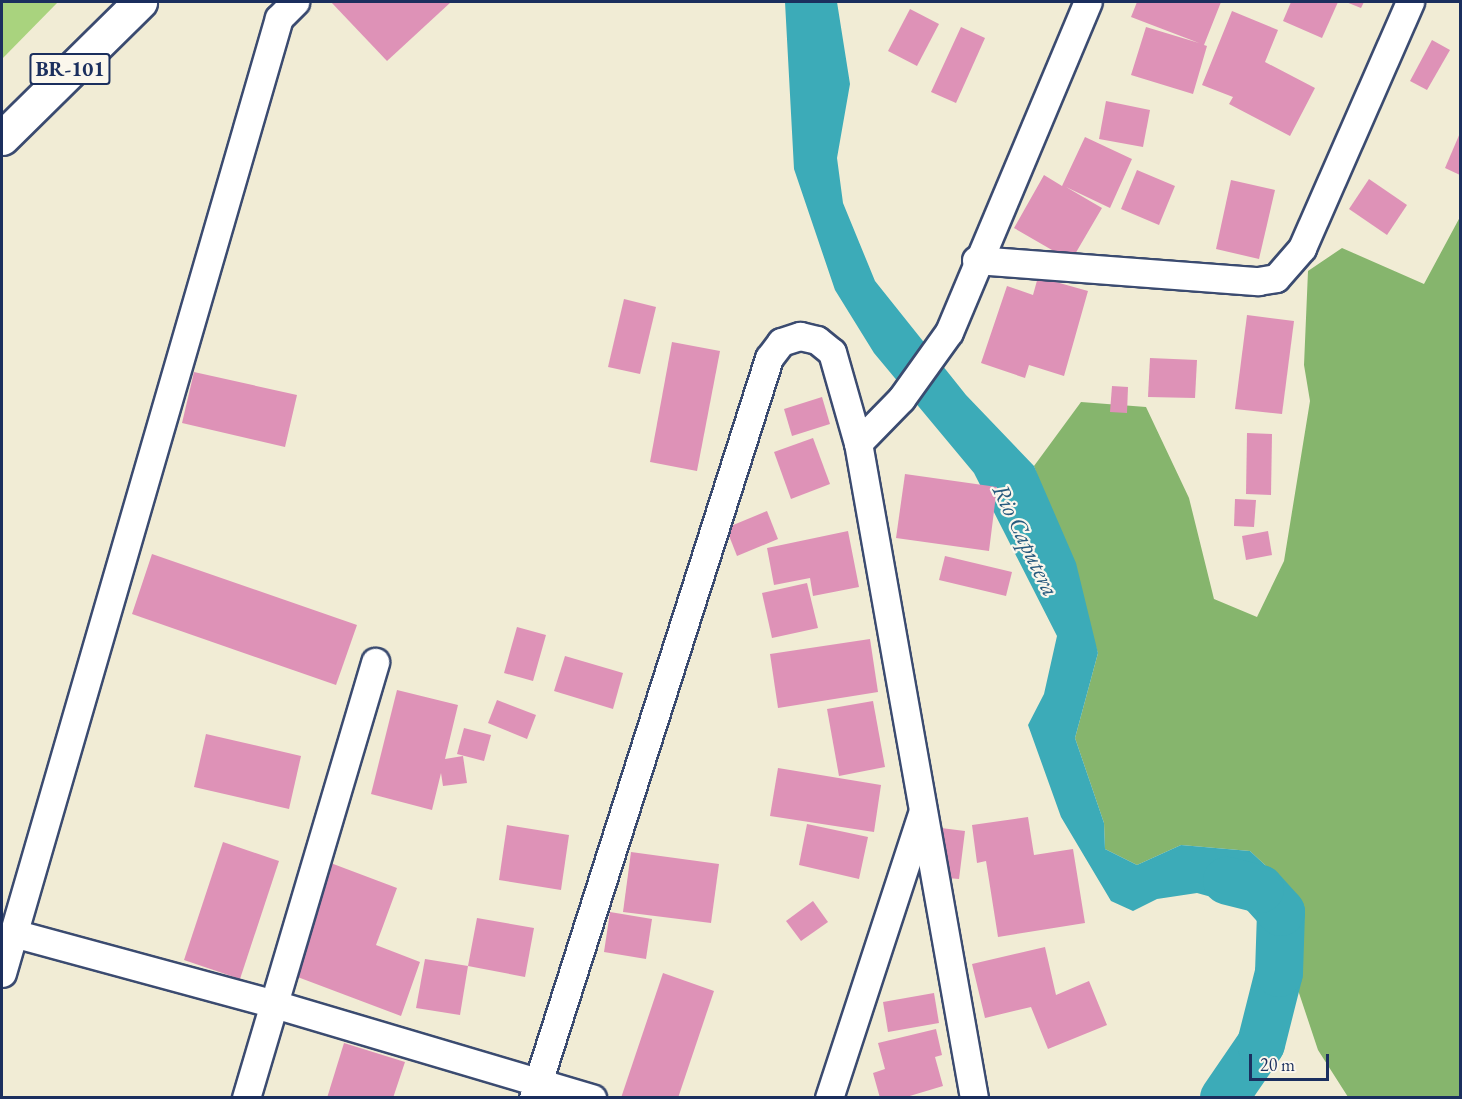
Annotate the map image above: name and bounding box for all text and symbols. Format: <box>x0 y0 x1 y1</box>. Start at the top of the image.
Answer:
road number: BR-101 <box>28 51 112 87</box>
water label: Rio Caputera <box>986 479 1066 601</box>
scale bar <box>1252 1042 1332 1080</box>
text: 20 m <box>1260 1053 1295 1076</box>

